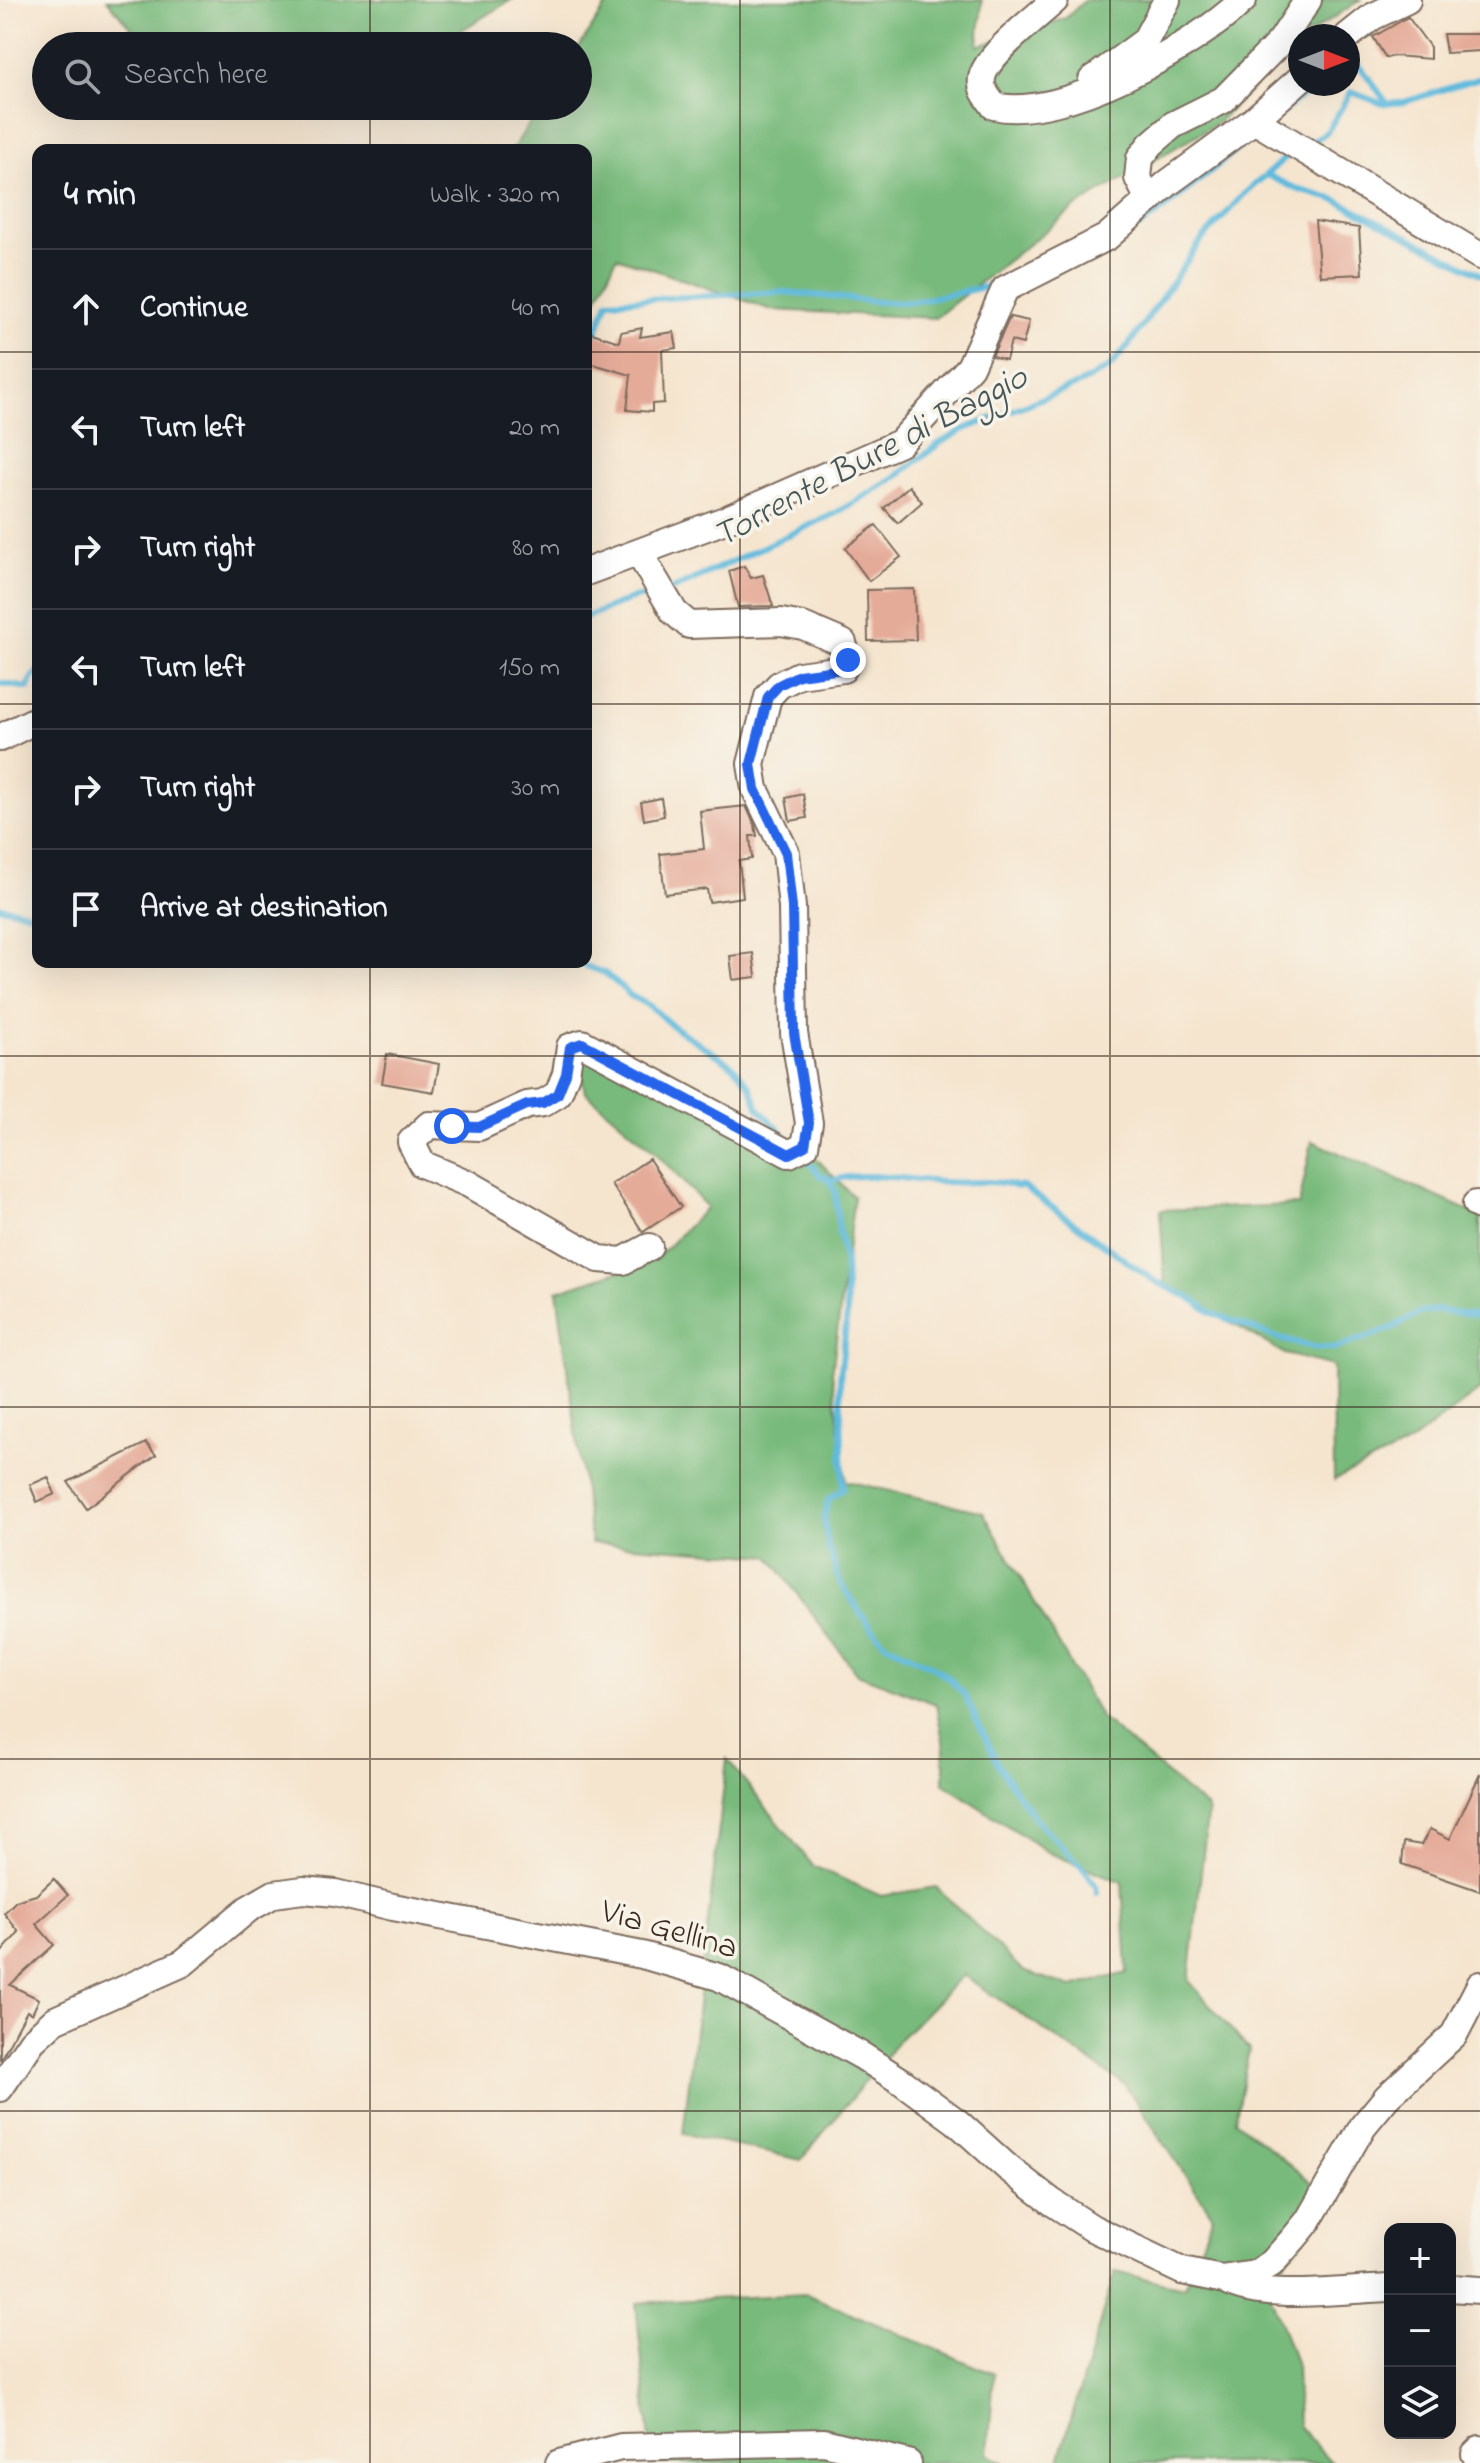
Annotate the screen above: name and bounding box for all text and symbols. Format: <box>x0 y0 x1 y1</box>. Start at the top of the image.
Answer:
north arrow <box>1288 24 1360 96</box>
search box <box>32 32 592 120</box>
icon: search <box>60 54 104 98</box>
text: Search here <box>124 54 268 98</box>
text: 4 min <box>64 171 136 221</box>
text: Walk · 320 m <box>430 177 560 215</box>
icon: ahead <box>64 287 108 331</box>
text: Continue <box>140 287 248 331</box>
text: 40 m <box>511 290 560 328</box>
water label: Torrente Bure di Baggio <box>704 352 1039 563</box>
icon: left <box>64 407 108 451</box>
text: Turn left <box>140 407 245 451</box>
text: 20 m <box>509 410 560 448</box>
icon: right <box>64 527 108 571</box>
text: Turn right <box>140 527 255 571</box>
text: 80 m <box>512 530 560 568</box>
route end <box>830 642 866 678</box>
icon: left <box>64 647 108 691</box>
text: Turn left <box>140 647 245 691</box>
text: 150 m <box>499 650 560 688</box>
icon: right <box>64 767 108 811</box>
text: Turn right <box>140 767 255 811</box>
text: 30 m <box>511 770 560 808</box>
icon: arrive <box>64 887 108 931</box>
text: Arrive at destination <box>140 887 388 931</box>
route start <box>434 1108 470 1144</box>
street label: Via Gellina <box>594 1887 743 1974</box>
map controls <box>1384 2223 1456 2439</box>
button: + <box>1384 2223 1456 2295</box>
button: − <box>1384 2295 1456 2367</box>
button: layers <box>1384 2367 1456 2439</box>

